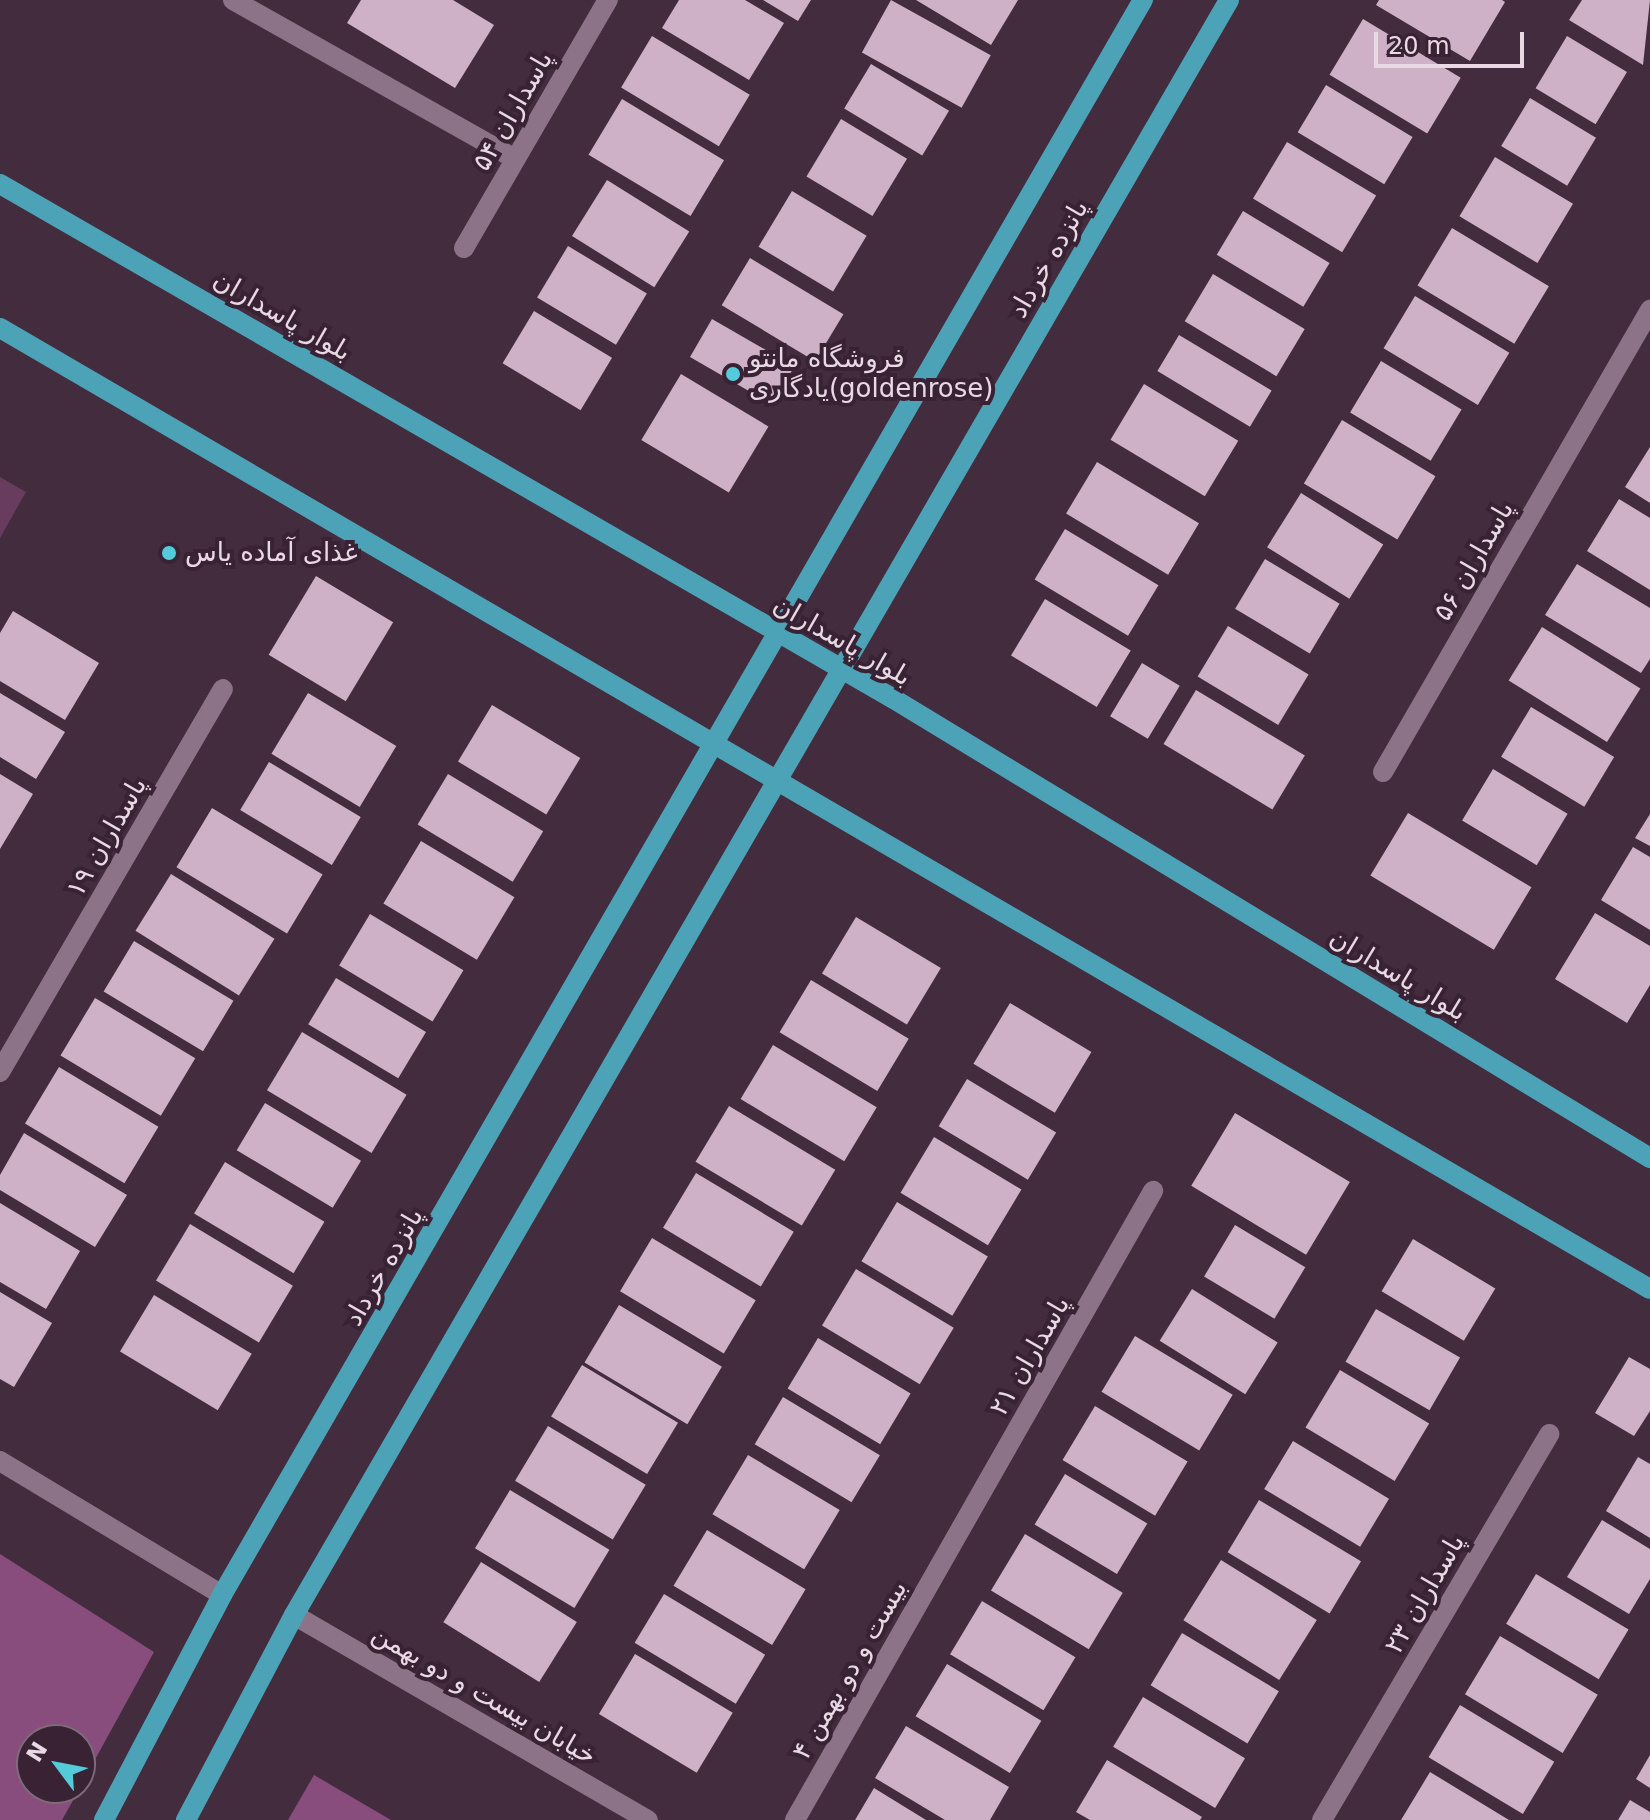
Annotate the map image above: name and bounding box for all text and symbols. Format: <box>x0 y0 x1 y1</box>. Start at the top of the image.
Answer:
scale bar <box>1378 16 1528 66</box>
text: 20 m <box>1388 32 1450 60</box>
street label: پاسداران ۵۴ <box>466 46 560 176</box>
street label: پانزده خرداد <box>1003 194 1095 324</box>
street label: بلوار پاسداران <box>208 264 356 368</box>
place label: فروشگاه مانتو یادگاری(goldenrose) <box>749 343 993 404</box>
marker: فروشگاه مانتو یادگاری(goldenrose) <box>724 365 742 383</box>
street label: پاسداران ۵۶ <box>1427 496 1521 626</box>
place label: غذای آماده یاس <box>185 537 358 569</box>
marker: غذای آماده یاس <box>160 544 178 562</box>
street label: بلوار پاسداران <box>768 589 916 693</box>
street label: پاسداران ۱۹ <box>60 772 154 902</box>
street label: بلوار پاسداران <box>1324 922 1472 1028</box>
street label: پانزده خرداد <box>338 1202 430 1332</box>
street label: پاسداران ۲۱ <box>983 1291 1077 1421</box>
street label: پاسداران ۲۳ <box>1378 1529 1472 1659</box>
street label: بیست و دو بهمن ۴ <box>786 1575 914 1765</box>
street label: خیابان بیست و دو بهمن <box>366 1618 602 1772</box>
north arrow <box>16 1724 96 1804</box>
text: N <box>21 1738 52 1767</box>

